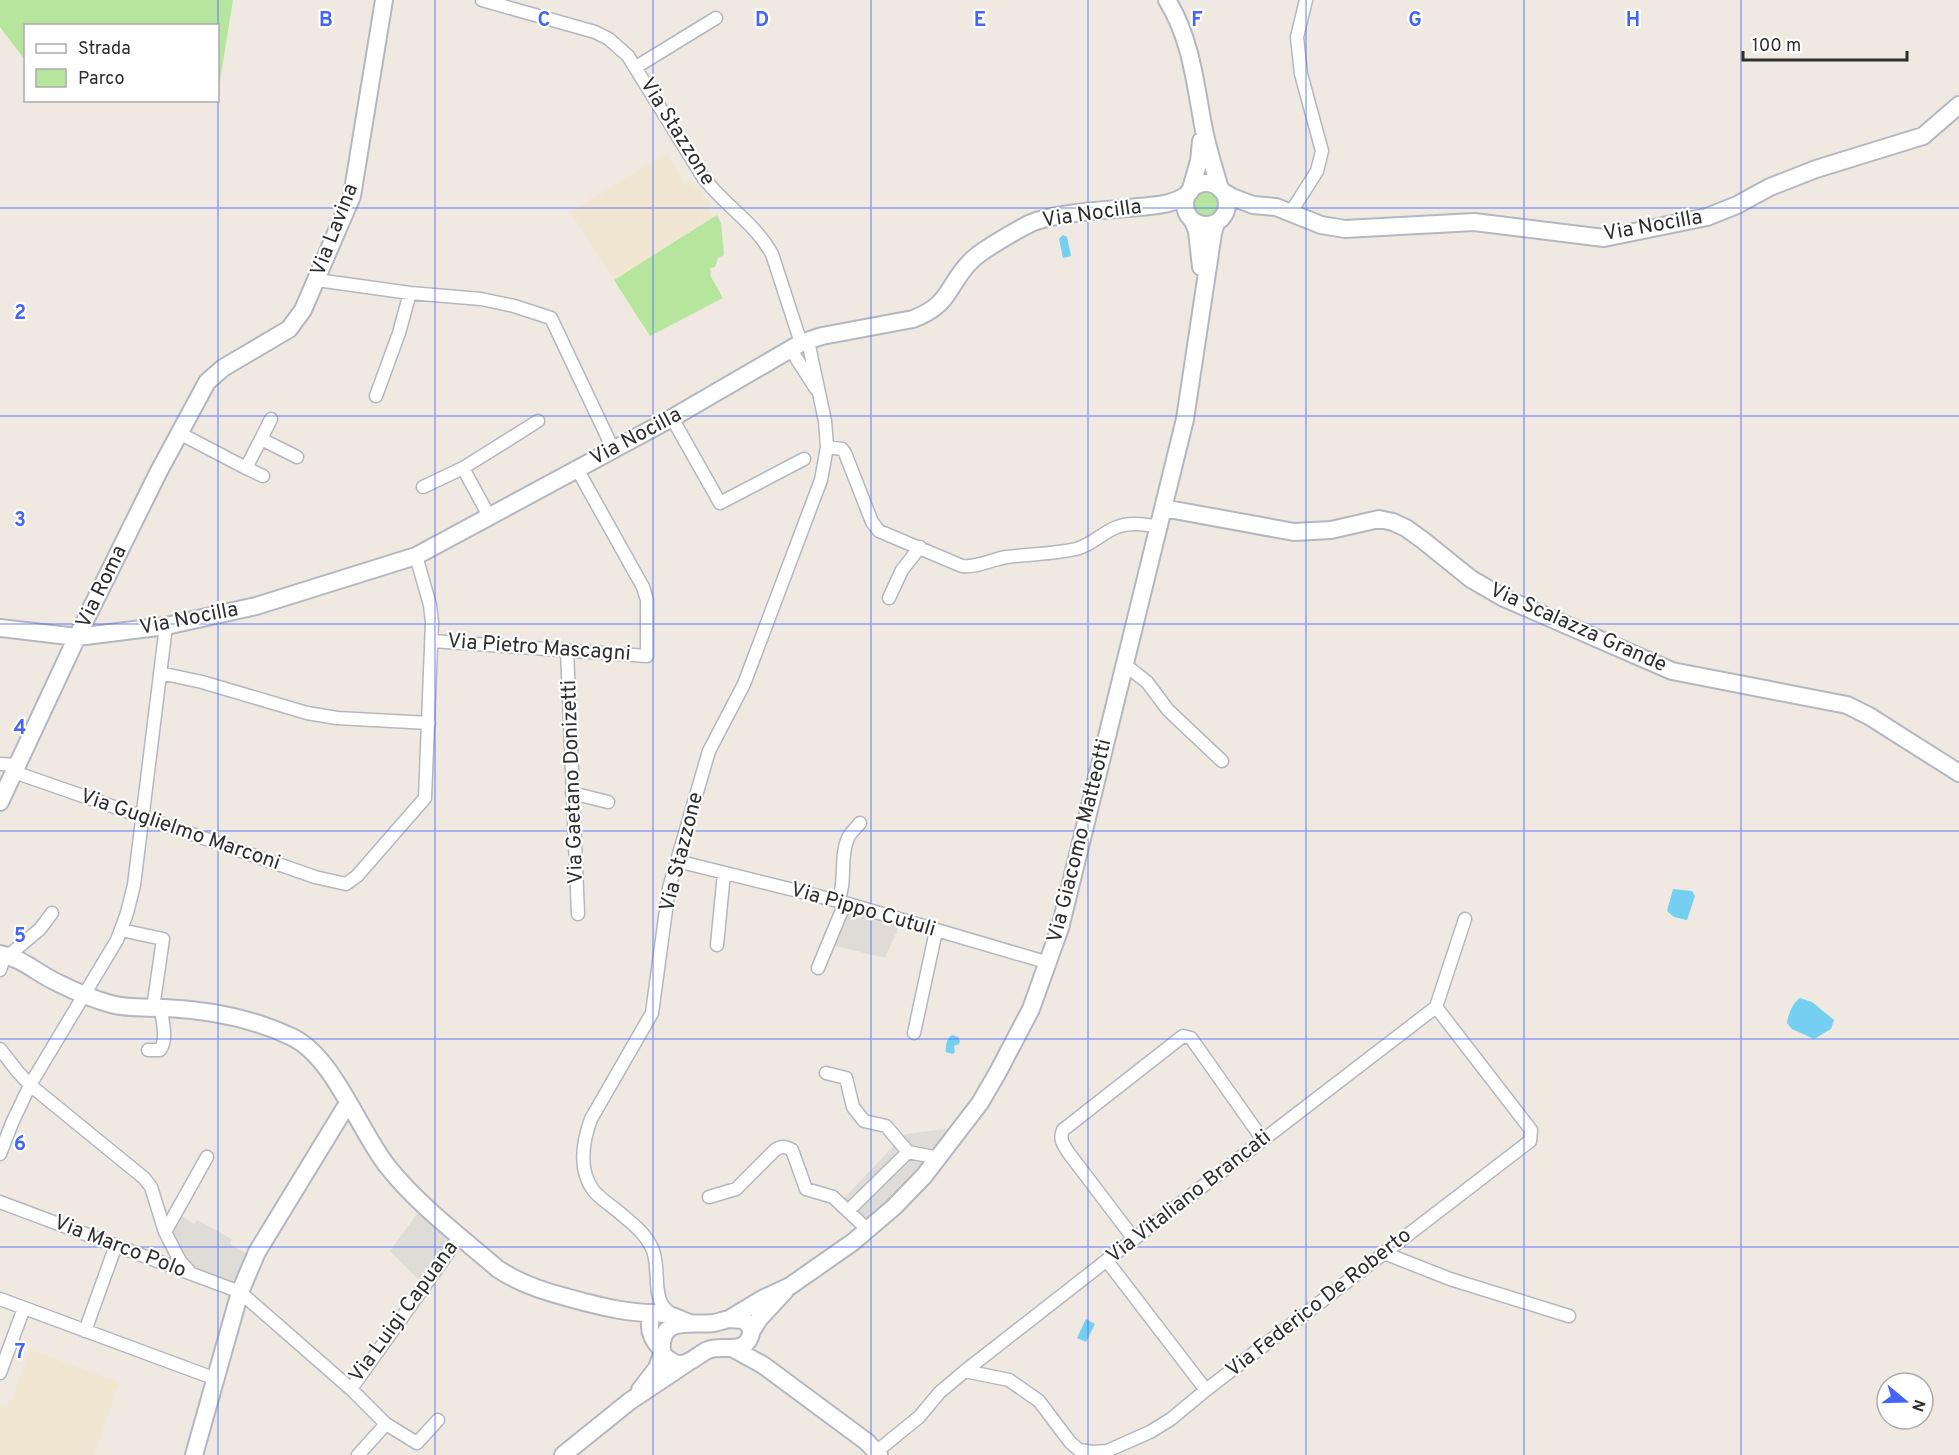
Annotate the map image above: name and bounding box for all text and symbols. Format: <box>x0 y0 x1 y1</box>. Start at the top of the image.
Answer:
text: B <box>319 8 333 34</box>
text: C <box>538 8 550 34</box>
text: D <box>755 8 769 34</box>
text: E <box>974 8 986 34</box>
text: F <box>1191 8 1203 34</box>
text: G <box>1408 8 1422 34</box>
text: H <box>1626 8 1640 34</box>
legend <box>24 24 219 102</box>
scale bar <box>1743 24 1906 62</box>
text: 100 m <box>1752 35 1801 58</box>
text: Strada <box>78 38 131 61</box>
text: Parco <box>78 68 124 91</box>
street label: Via Stazzone <box>633 73 721 191</box>
street label: Via Lavina <box>305 180 365 280</box>
street label: Via Nocilla <box>1041 194 1143 234</box>
street label: Via Nocilla <box>1601 204 1705 248</box>
text: 2 <box>14 301 26 327</box>
street label: Via Nocilla <box>586 402 686 472</box>
text: 3 <box>14 508 26 534</box>
street label: Via Roma <box>70 541 134 633</box>
street label: Via Scalazza Grande <box>1485 577 1671 679</box>
street label: Via Nocilla <box>137 596 241 642</box>
street label: Via Pietro Mascagni <box>446 628 632 668</box>
street label: Via Gaetano Donizetti <box>556 679 590 885</box>
text: 4 <box>14 716 26 742</box>
street label: Via Giacomo Matteotti <box>1042 736 1118 946</box>
street label: Via Guglielmo Marconi <box>76 783 284 877</box>
street label: Via Stazzone <box>654 789 710 915</box>
street label: Via Pippo Cutuli <box>787 876 939 944</box>
text: 5 <box>14 924 26 950</box>
street label: Via Vitaliano Brancati <box>1101 1124 1277 1270</box>
text: 6 <box>14 1132 26 1158</box>
street label: Via Marco Polo <box>50 1209 190 1285</box>
street label: Via Federico De Roberto <box>1221 1222 1417 1384</box>
street label: Via Luigi Capuana <box>343 1236 465 1388</box>
text: 7 <box>15 1340 25 1366</box>
north arrow <box>1875 1371 1935 1431</box>
text: N <box>1906 1397 1929 1414</box>

